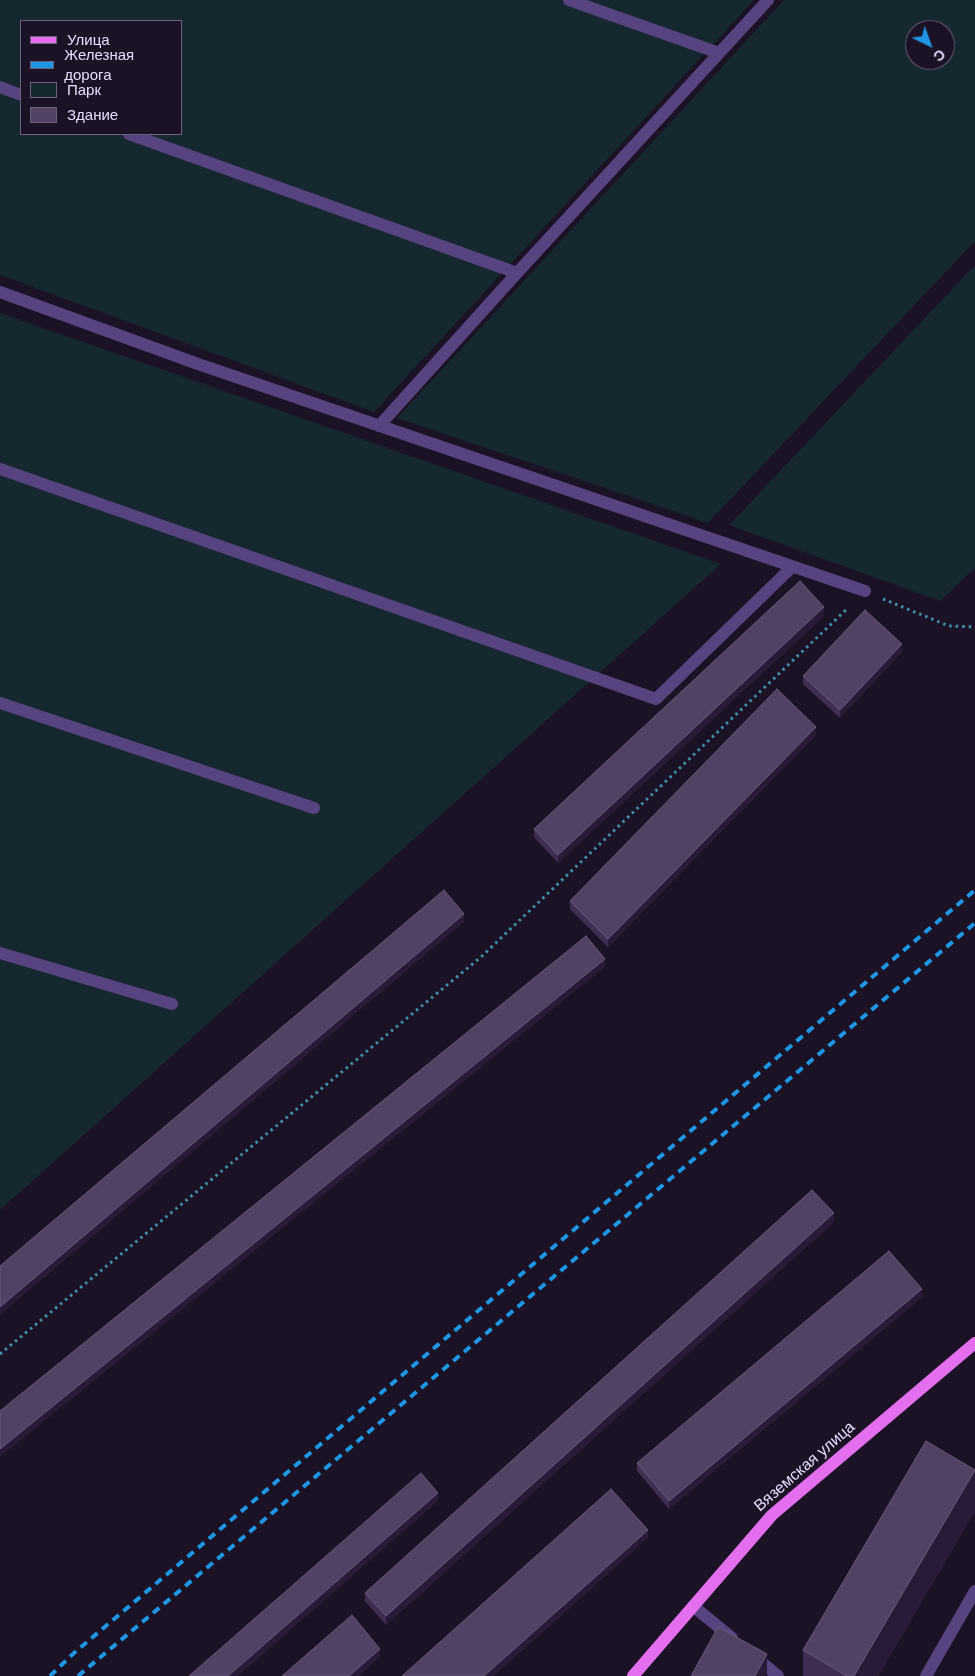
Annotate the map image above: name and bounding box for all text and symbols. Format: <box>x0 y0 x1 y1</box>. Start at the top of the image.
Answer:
legend <box>20 20 182 135</box>
north arrow <box>905 20 955 70</box>
text: Улица <box>67 30 110 50</box>
text: Железная дорога <box>64 45 134 85</box>
text: С <box>930 45 949 65</box>
text: Парк <box>67 80 101 100</box>
text: Здание <box>67 105 118 125</box>
street label: Вяземская улица <box>751 1418 859 1516</box>

